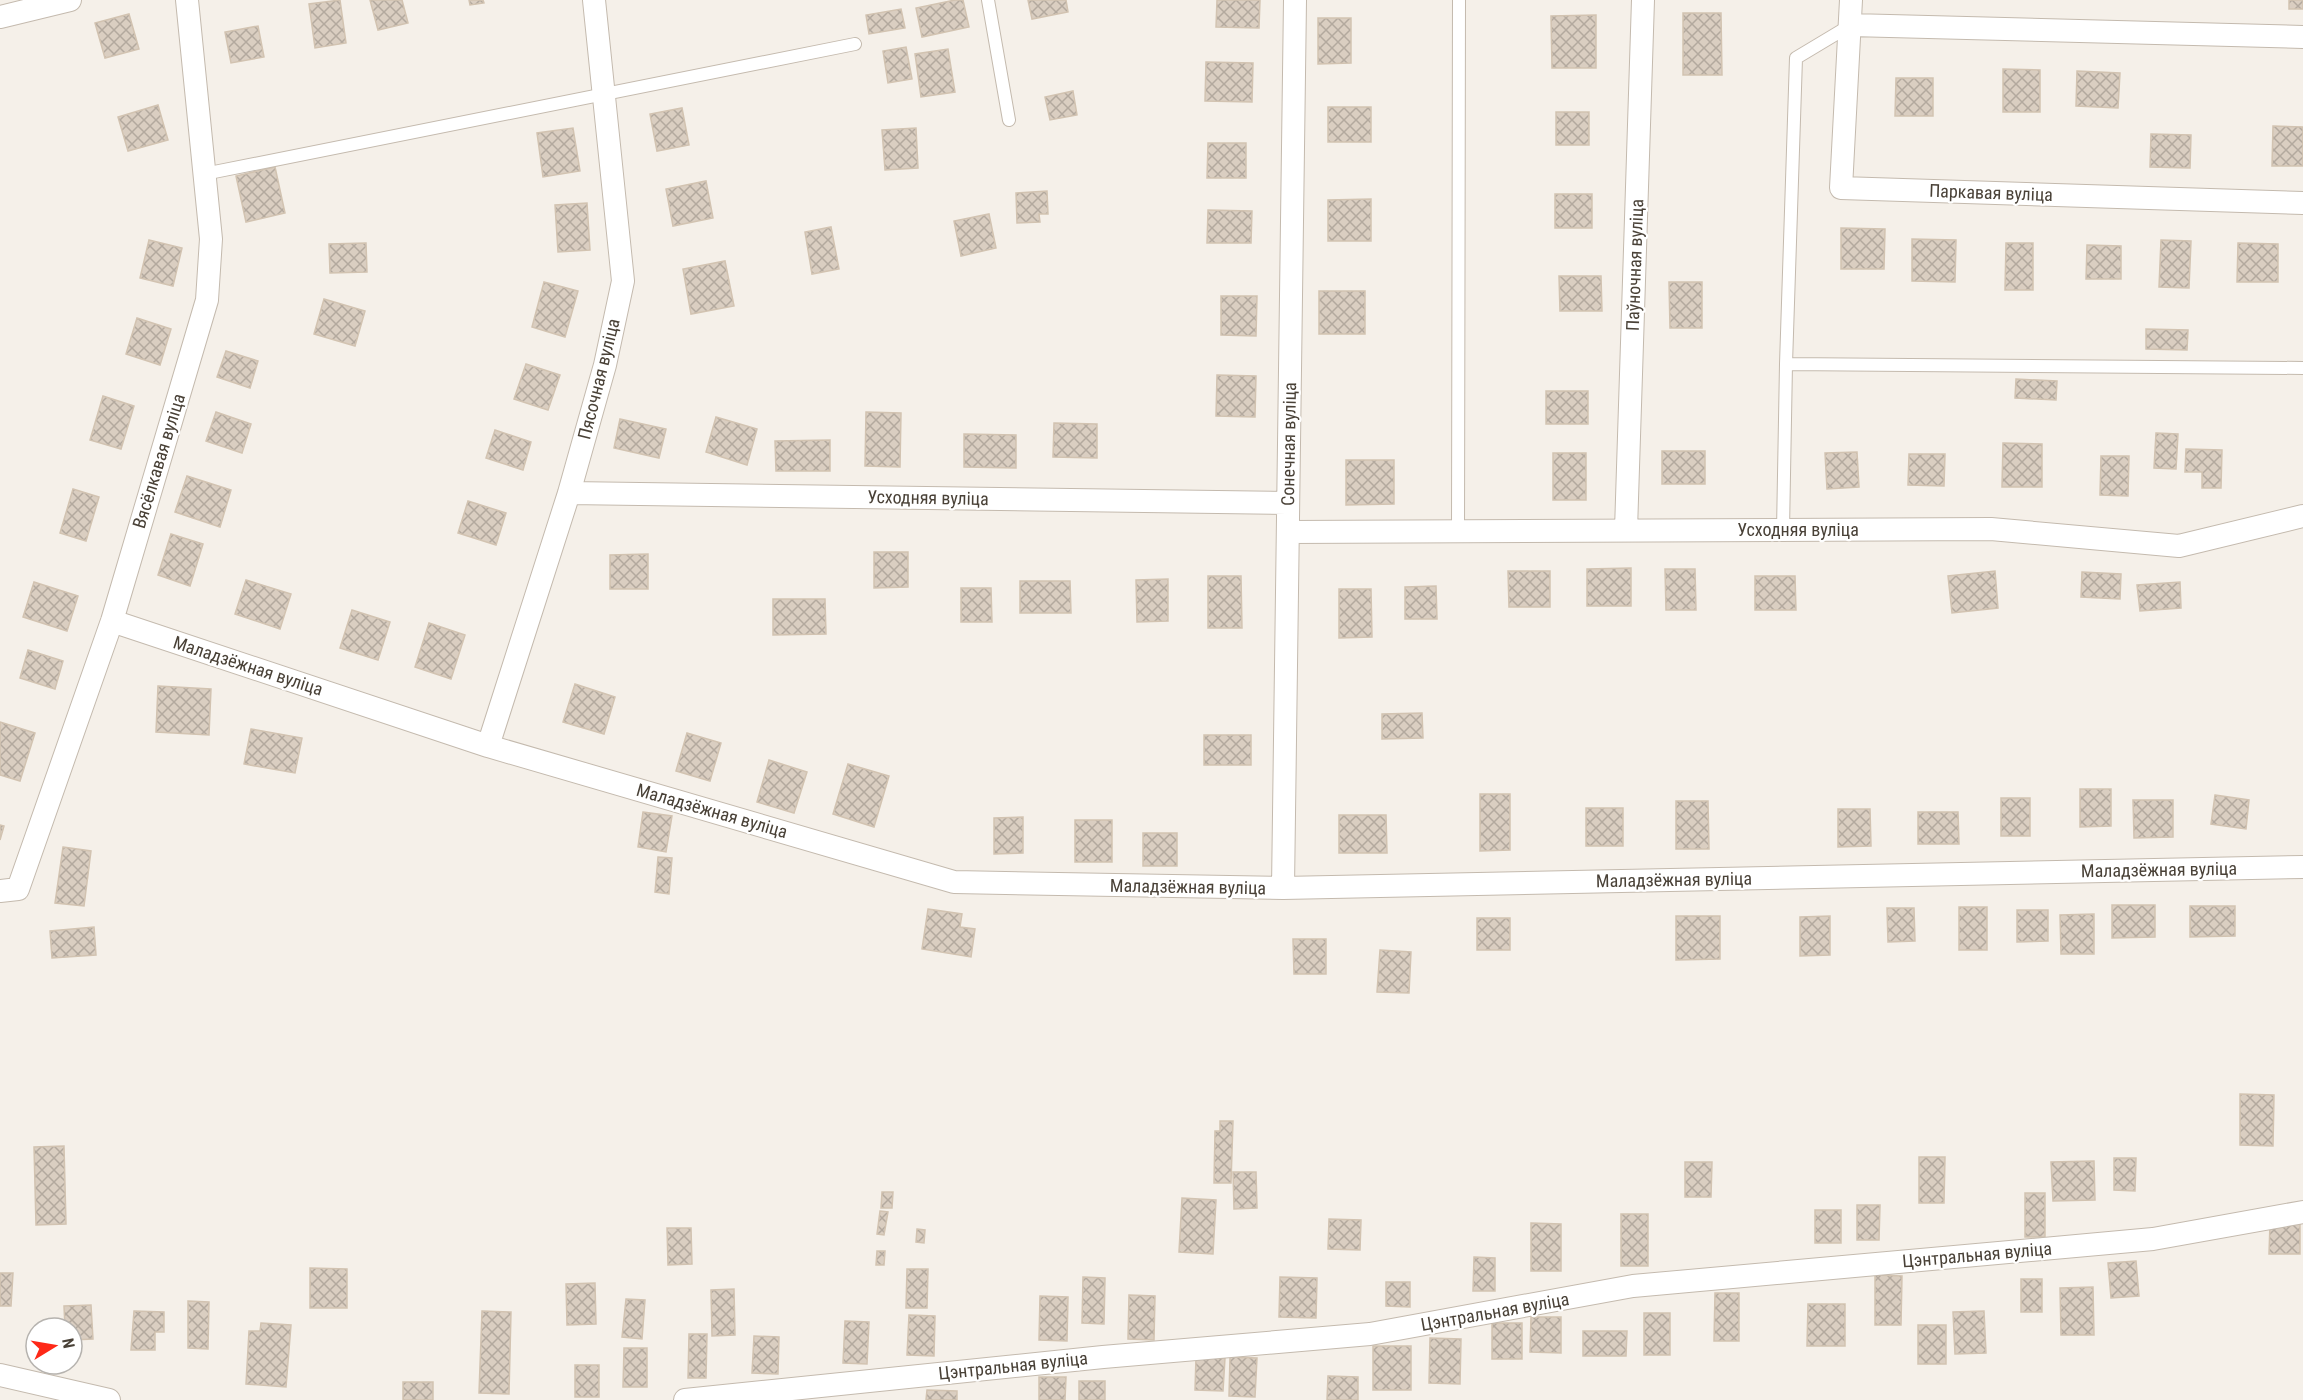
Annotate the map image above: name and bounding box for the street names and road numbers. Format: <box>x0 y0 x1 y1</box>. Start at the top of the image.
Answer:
street label: Паркавая вуліца <box>1929 180 2053 205</box>
street label: Паўночная вуліца <box>1622 199 1647 331</box>
street label: Пясочная вуліца <box>573 316 624 442</box>
street label: Сонечная вуліца <box>1277 382 1300 506</box>
street label: Вясёлкавая вуліца <box>128 391 189 531</box>
street label: Усходняя вуліца <box>867 486 989 509</box>
street label: Усходняя вуліца <box>1737 519 1859 540</box>
street label: Маладзёжная вуліца <box>171 631 326 700</box>
street label: Маладзёжная вуліца <box>634 779 790 842</box>
street label: Маладзёжная вуліца <box>2081 858 2237 881</box>
street label: Маладзёжная вуліца <box>1596 868 1752 891</box>
street label: Маладзёжная вуліца <box>1110 875 1266 898</box>
street label: Цэнтральная вуліца <box>1901 1237 2053 1272</box>
street label: Цэнтральная вуліца <box>1419 1288 1571 1335</box>
street label: Цэнтральная вуліца <box>937 1347 1089 1384</box>

